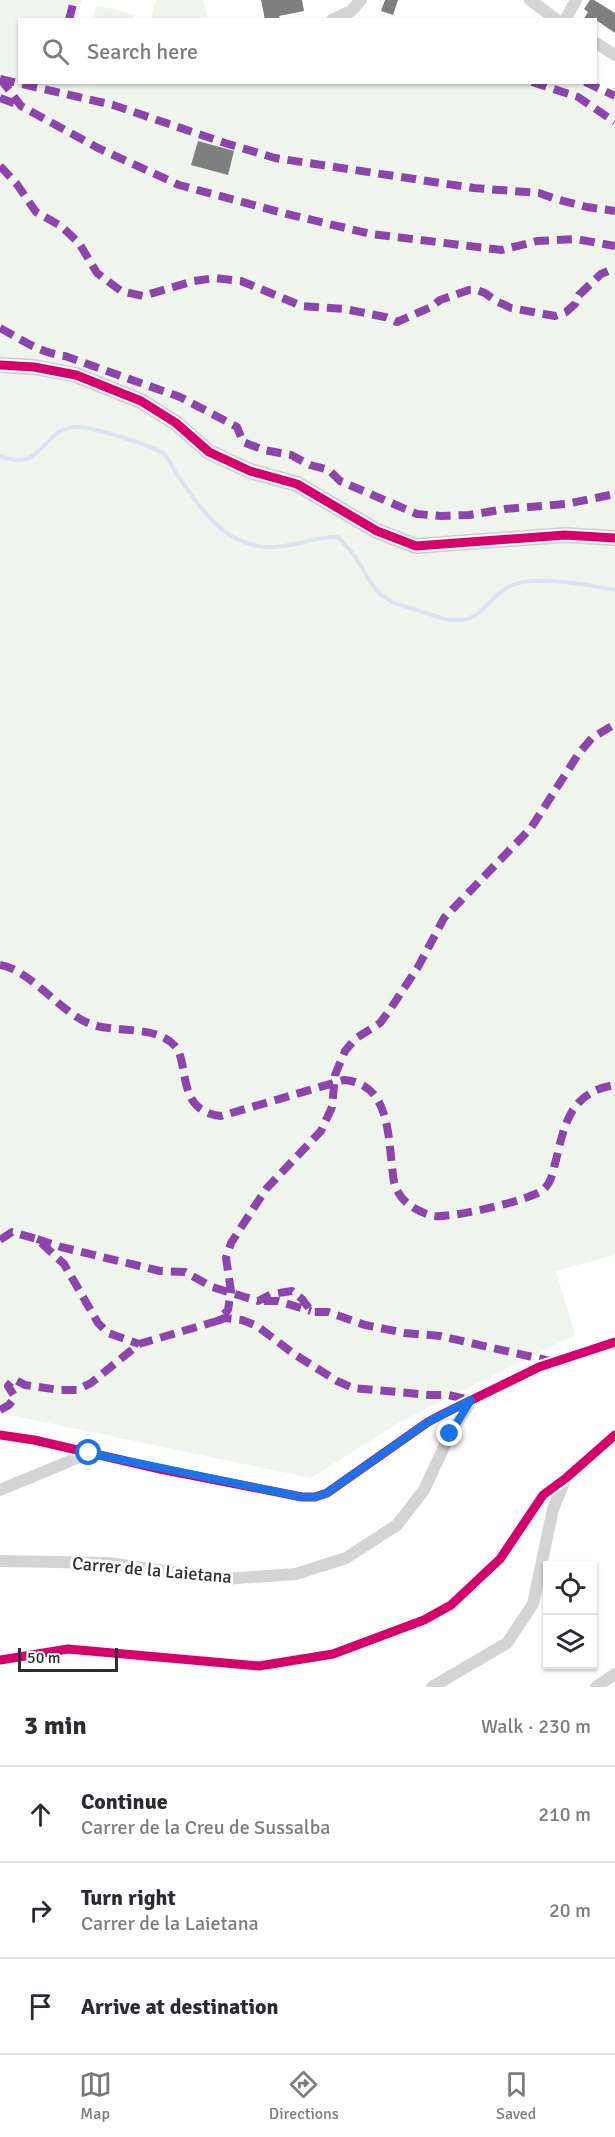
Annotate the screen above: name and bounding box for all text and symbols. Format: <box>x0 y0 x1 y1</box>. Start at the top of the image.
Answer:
search box <box>18 18 597 84</box>
icon: search <box>39 35 72 68</box>
text: Search here <box>87 38 198 65</box>
route end <box>436 1420 462 1446</box>
route start <box>75 1439 101 1465</box>
street label: Carrer de la Laietana <box>71 1552 233 1588</box>
map controls <box>543 1561 597 1669</box>
button: locate <box>543 1561 597 1615</box>
button: layers <box>543 1615 597 1669</box>
scale bar <box>18 1645 118 1672</box>
text: 50 m <box>27 1648 61 1668</box>
text: 3 min <box>24 1710 87 1742</box>
text: Walk · 230 m <box>481 1714 591 1739</box>
text: Continue <box>81 1788 168 1815</box>
icon: ahead <box>24 1798 57 1831</box>
text: 210 m <box>538 1802 591 1827</box>
text: Carrer de la Creu de Sussalba <box>81 1815 330 1840</box>
text: Turn right <box>81 1884 176 1911</box>
icon: right <box>24 1894 57 1927</box>
text: 20 m <box>549 1898 591 1923</box>
text: Carrer de la Laietana <box>81 1911 259 1936</box>
icon: arrive <box>24 1990 57 2023</box>
text: Arrive at destination <box>81 1993 278 2020</box>
tab: Map <box>79 2068 112 2124</box>
tab: Directions <box>269 2068 339 2124</box>
tab: Saved <box>496 2068 536 2124</box>

